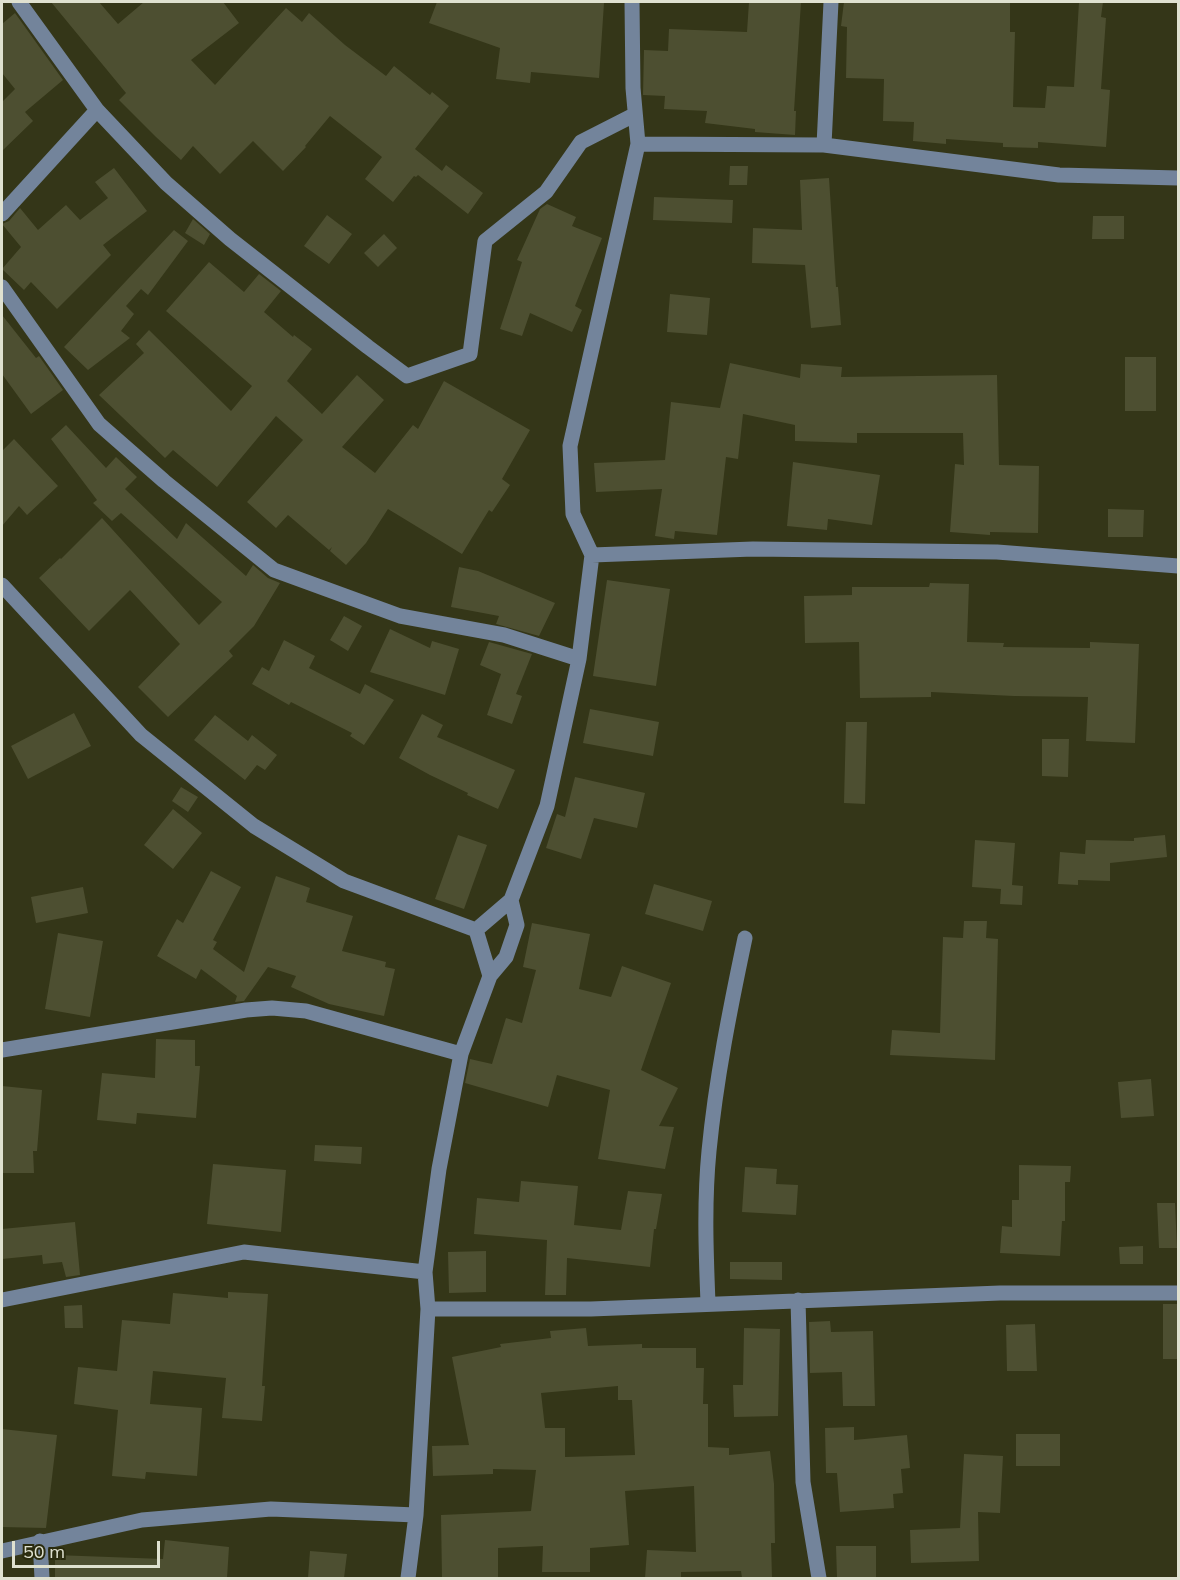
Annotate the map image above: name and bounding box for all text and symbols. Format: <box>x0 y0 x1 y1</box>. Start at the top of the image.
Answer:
scale bar <box>15 1529 164 1567</box>
text: 50 m <box>23 1540 65 1563</box>

